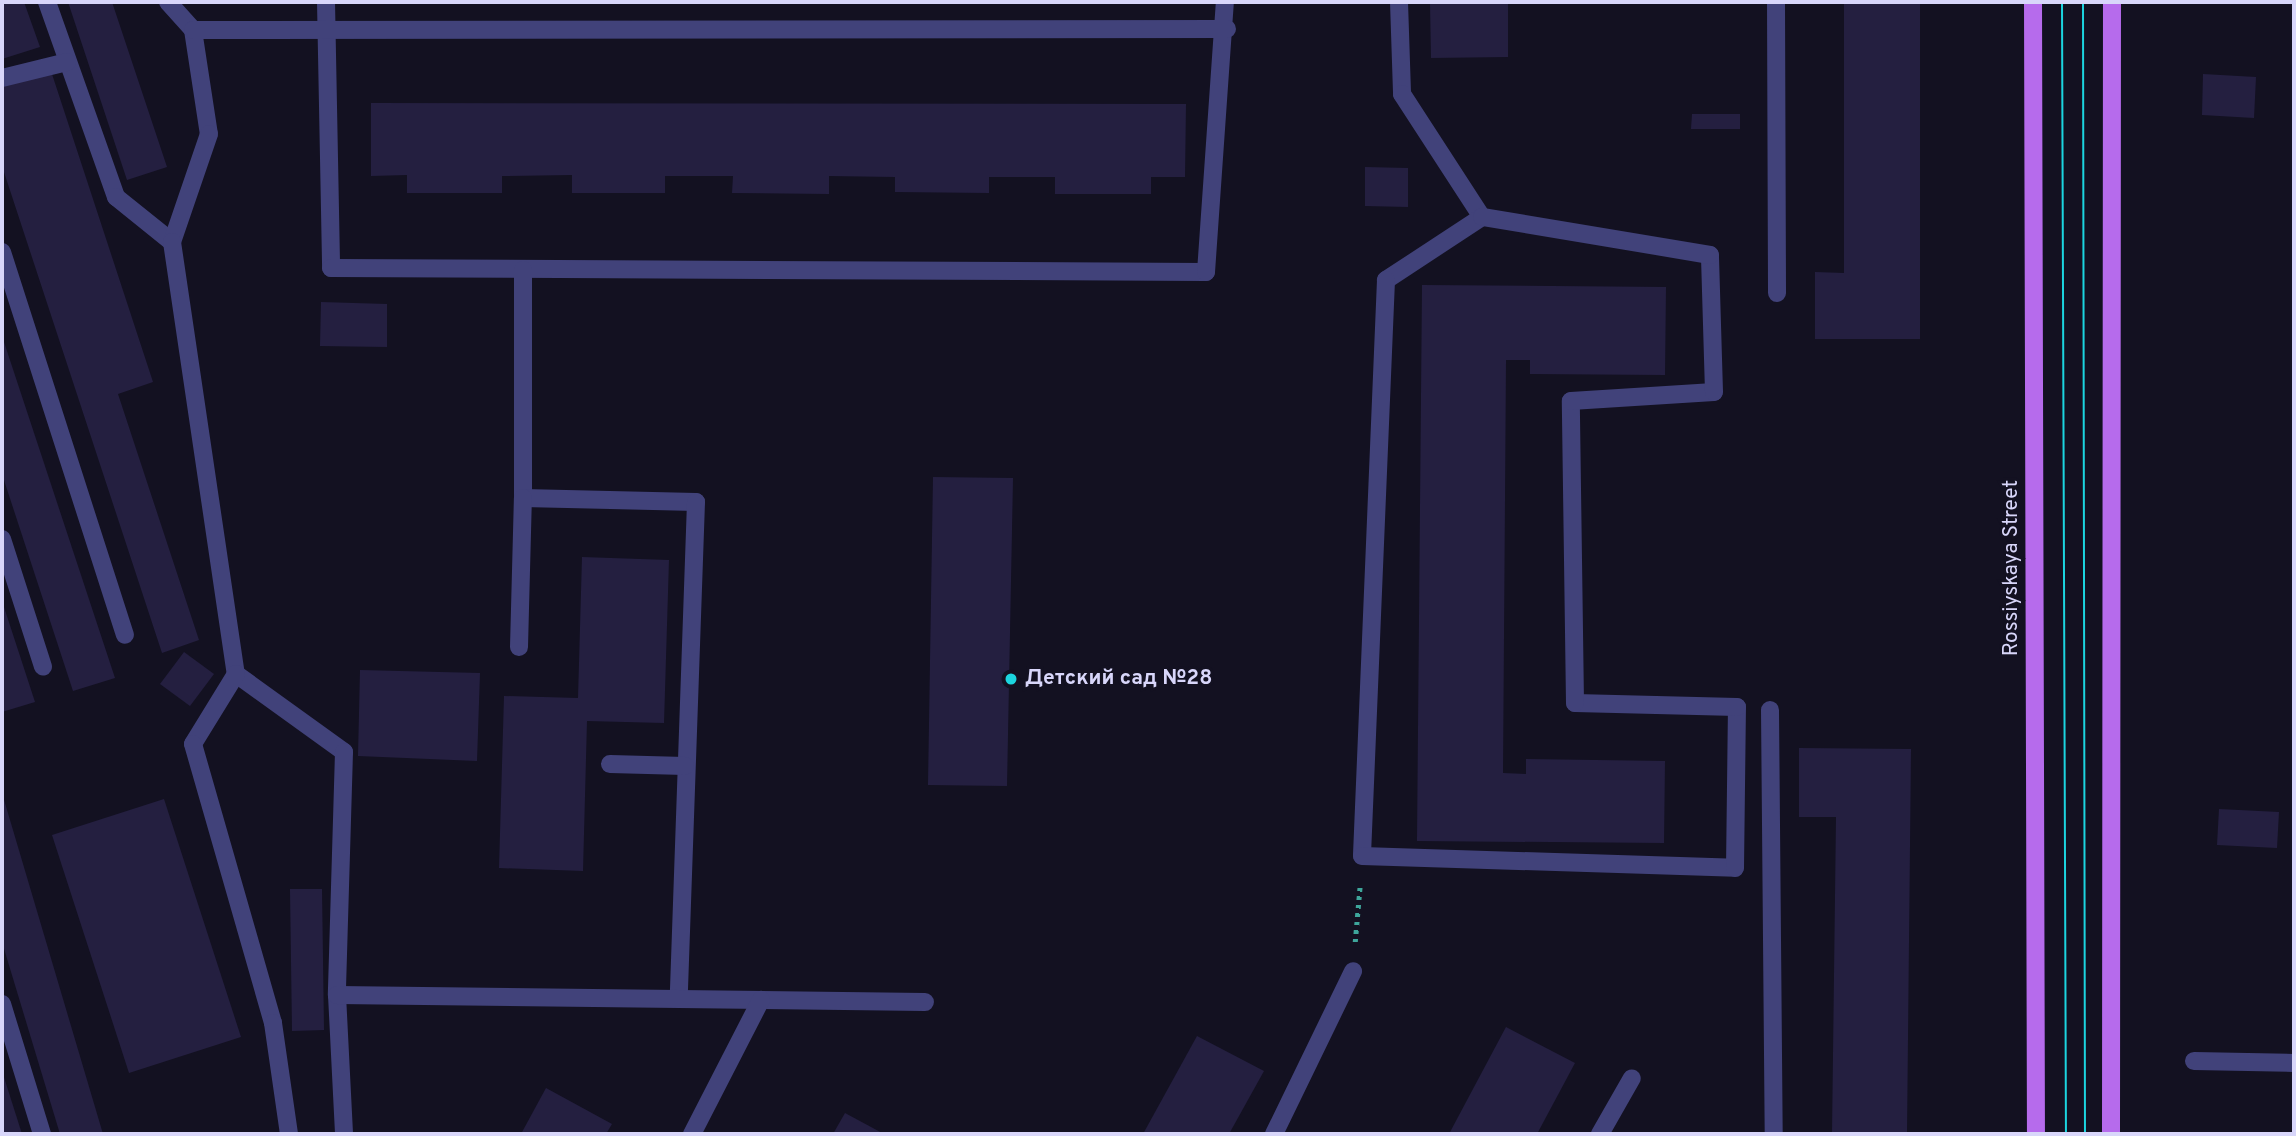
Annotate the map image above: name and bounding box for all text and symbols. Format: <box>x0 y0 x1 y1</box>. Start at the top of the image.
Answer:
street label: Rossiyskaya Street <box>1999 480 2025 656</box>
place label: Детский сад №28 <box>1025 666 1212 692</box>
marker: Детский сад №28 <box>1003 671 1019 687</box>

